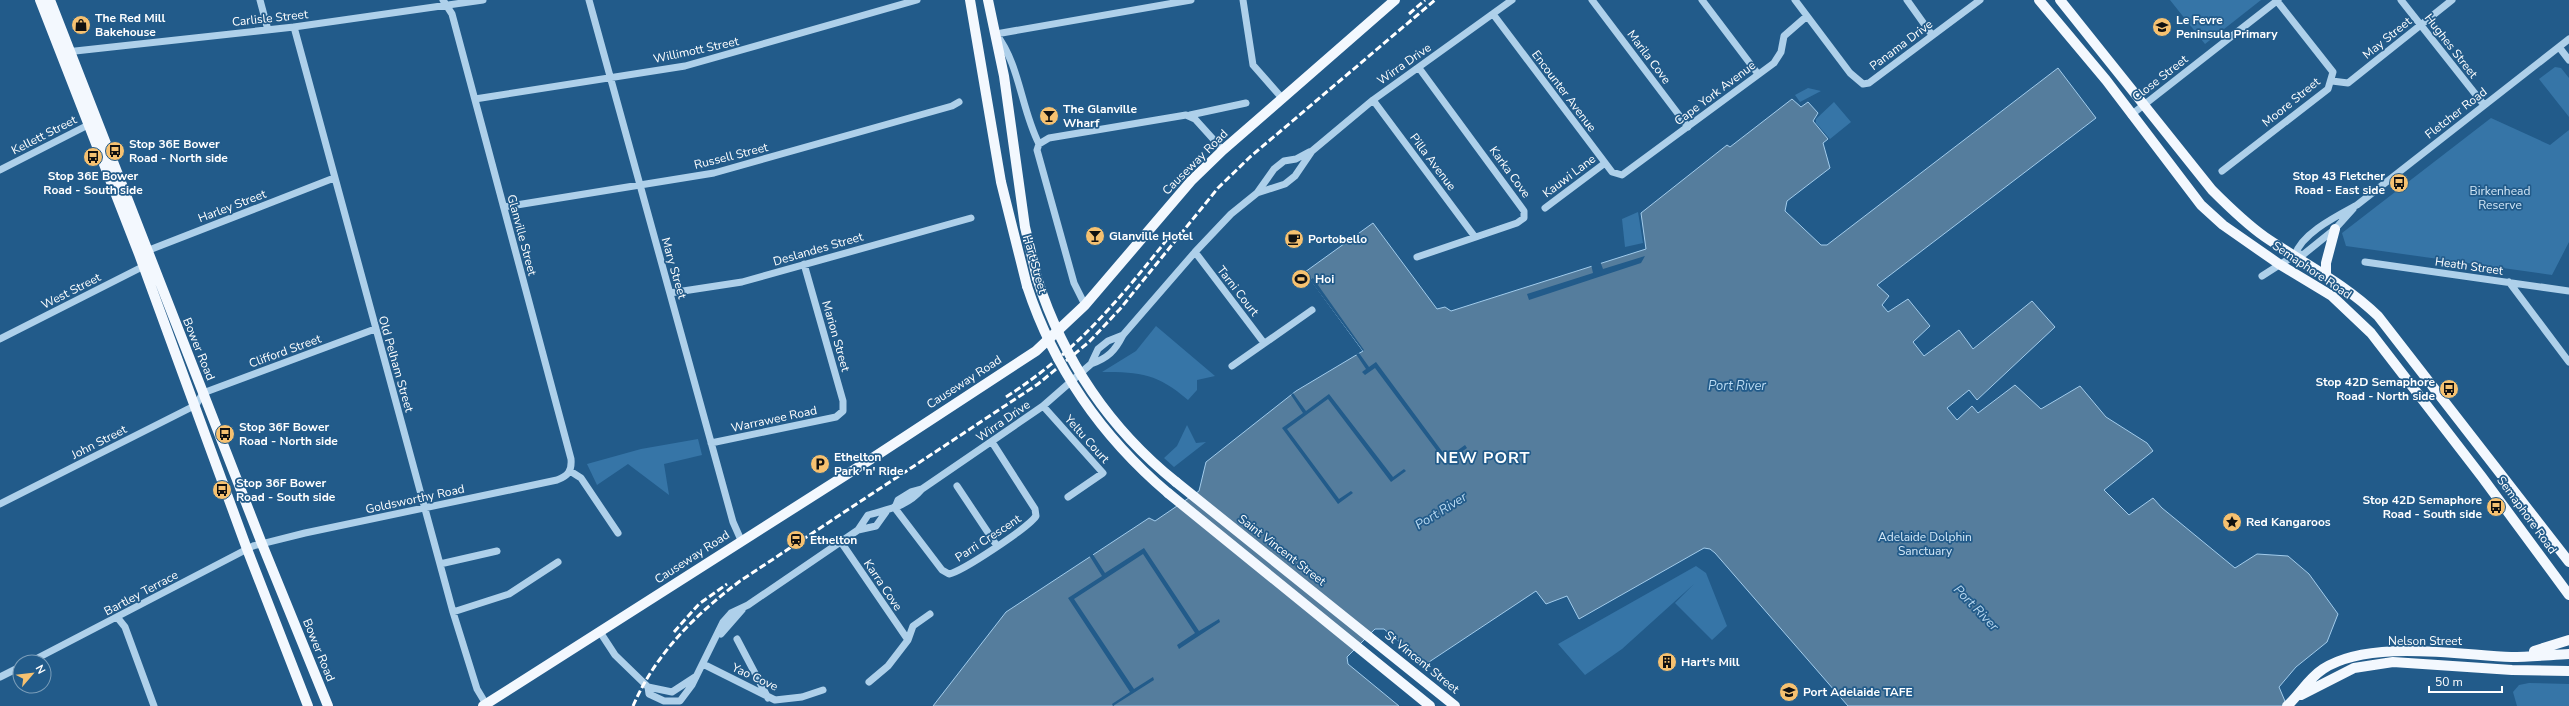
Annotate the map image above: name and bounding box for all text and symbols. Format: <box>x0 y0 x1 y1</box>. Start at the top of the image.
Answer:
street label: Carlisle Street <box>231 6 310 30</box>
place label: The Red Mill Bakehouse <box>95 10 166 40</box>
street label: Hughes Street <box>2421 10 2482 82</box>
place label: Le Fevre Peninsula Primary <box>2176 12 2278 42</box>
street label: May Street <box>2359 13 2415 63</box>
shop icon: The Red Mill Bakehouse <box>70 14 92 36</box>
street label: Panama Drive <box>1866 16 1936 74</box>
school or university icon: Le Fevre Peninsula Primary <box>2151 16 2173 38</box>
street label: Marila Cove <box>1624 27 1674 87</box>
street label: Willimott Street <box>652 33 741 67</box>
street label: Wirra Drive <box>1374 40 1434 88</box>
street label: Encounter Avenue <box>1528 47 1600 135</box>
street label: Close Street <box>2129 51 2192 105</box>
street label: Cape York Avenue <box>1671 57 1759 129</box>
street label: Moore Street <box>2259 73 2324 130</box>
street label: Fletcher Road <box>2422 84 2490 142</box>
place label: The Glanville Wharf <box>1063 101 1137 131</box>
bar icon: The Glanville Wharf <box>1038 105 1060 127</box>
street label: Kellett Street <box>9 111 80 158</box>
street label: Causeway Road <box>1159 126 1231 198</box>
street label: Pilla Avenue <box>1406 130 1460 194</box>
place label: Stop 36E Bower Road - North side <box>129 136 228 166</box>
street label: Russell Street <box>692 139 770 173</box>
bus stop icon: Stop 36E Bower Road - North side <box>104 140 126 162</box>
street label: Karka Cove <box>1486 143 1534 201</box>
bus stop icon: Stop 36E Bower Road - South side <box>82 146 104 168</box>
street label: Kauwi Lane <box>1539 151 1599 201</box>
place label: Stop 36E Bower Road - South side <box>43 168 143 198</box>
place label: Stop 43 Fletcher Road - East side <box>2293 168 2385 198</box>
bus stop icon: Stop 43 Fletcher Road - East side <box>2388 172 2410 194</box>
park label: Birkenhead Reserve <box>2470 183 2530 213</box>
street label: Harley Street <box>196 185 269 226</box>
street label: Glanville Street <box>503 193 541 278</box>
bar icon: Glanville Hotel <box>1084 225 1106 247</box>
street label: Deslandes Street <box>771 228 866 269</box>
place label: Glanville Hotel <box>1109 228 1193 244</box>
cafe icon: Portobello <box>1283 228 1305 250</box>
place label: Portobello <box>1308 231 1367 247</box>
street label: Hart Street <box>1019 233 1051 296</box>
street label: Mary Street <box>658 235 691 301</box>
street label: Semaphore Road <box>2269 238 2355 302</box>
street label: Heath Street <box>2434 253 2505 279</box>
street label: Tarni Court <box>1213 263 1263 320</box>
sports icon: Hoi <box>1290 268 1312 290</box>
street label: West Street <box>39 269 104 313</box>
place label: Hoi <box>1315 271 1334 287</box>
street label: Marion Street <box>818 299 854 374</box>
street label: Old Pelham Street <box>375 314 418 415</box>
street label: Bower Road <box>179 315 219 383</box>
street label: Clifford Street <box>247 330 324 371</box>
street label: Causeway Road <box>923 352 1005 412</box>
place label: Stop 42D Semaphore Road - North side <box>2315 374 2435 404</box>
water label: Port River <box>1708 377 1766 395</box>
bus stop icon: Stop 42D Semaphore Road - North side <box>2438 378 2460 400</box>
street label: Wirra Drive <box>973 397 1033 445</box>
street label: Warrawee Road <box>730 402 818 436</box>
street label: Yeltu Court <box>1060 411 1114 467</box>
place label: Stop 36F Bower Road - North side <box>239 419 338 449</box>
street label: John Street <box>68 421 130 463</box>
bus stop icon: Stop 36F Bower Road - North side <box>214 423 236 445</box>
district label: NEW PORT <box>1435 447 1531 469</box>
place label: Ethelton Park 'n' Ride <box>834 449 904 479</box>
parking icon: Ethelton Park 'n' Ride <box>809 453 831 475</box>
street label: Semaphore Road <box>2493 473 2561 557</box>
place label: Stop 36F Bower Road - South side <box>236 475 336 505</box>
bus stop icon: Stop 36F Bower Road - South side <box>211 479 233 501</box>
street label: Goldsworthy Road <box>364 481 466 517</box>
water label: Port River <box>1412 488 1471 534</box>
place label: Stop 42D Semaphore Road - South side <box>2362 492 2482 522</box>
bus stop icon: Stop 42D Semaphore Road - South side <box>2485 496 2507 518</box>
street label: Parri Crescent <box>952 510 1025 565</box>
street label: Saint Vincent Street <box>1235 511 1330 590</box>
place icon: Red Kangaroos <box>2221 511 2243 533</box>
place label: Red Kangaroos <box>2246 514 2331 530</box>
street label: Causeway Road <box>651 527 733 587</box>
station icon: Ethelton <box>785 529 807 551</box>
park label: Adelaide Dolphin Sanctuary <box>1878 529 1972 559</box>
place label: Ethelton <box>810 532 857 548</box>
street label: Karra Cove <box>860 556 906 614</box>
street label: Bartley Terrace <box>101 567 181 619</box>
water label: Port River <box>1949 581 2003 635</box>
street label: Bower Road <box>299 616 339 684</box>
street label: St Vincent Street <box>1382 627 1463 697</box>
street label: Nelson Street <box>2388 633 2463 649</box>
building icon: Hart's Mill <box>1656 651 1678 673</box>
north arrow <box>12 654 52 694</box>
place label: Hart's Mill <box>1681 654 1740 670</box>
street label: Yao Cove <box>728 659 781 695</box>
text: N <box>32 662 49 677</box>
scale bar <box>2429 668 2502 694</box>
text: 50 m <box>2435 674 2463 690</box>
school or university icon: Port Adelaide TAFE <box>1778 681 1800 703</box>
place label: Port Adelaide TAFE <box>1803 684 1913 700</box>

